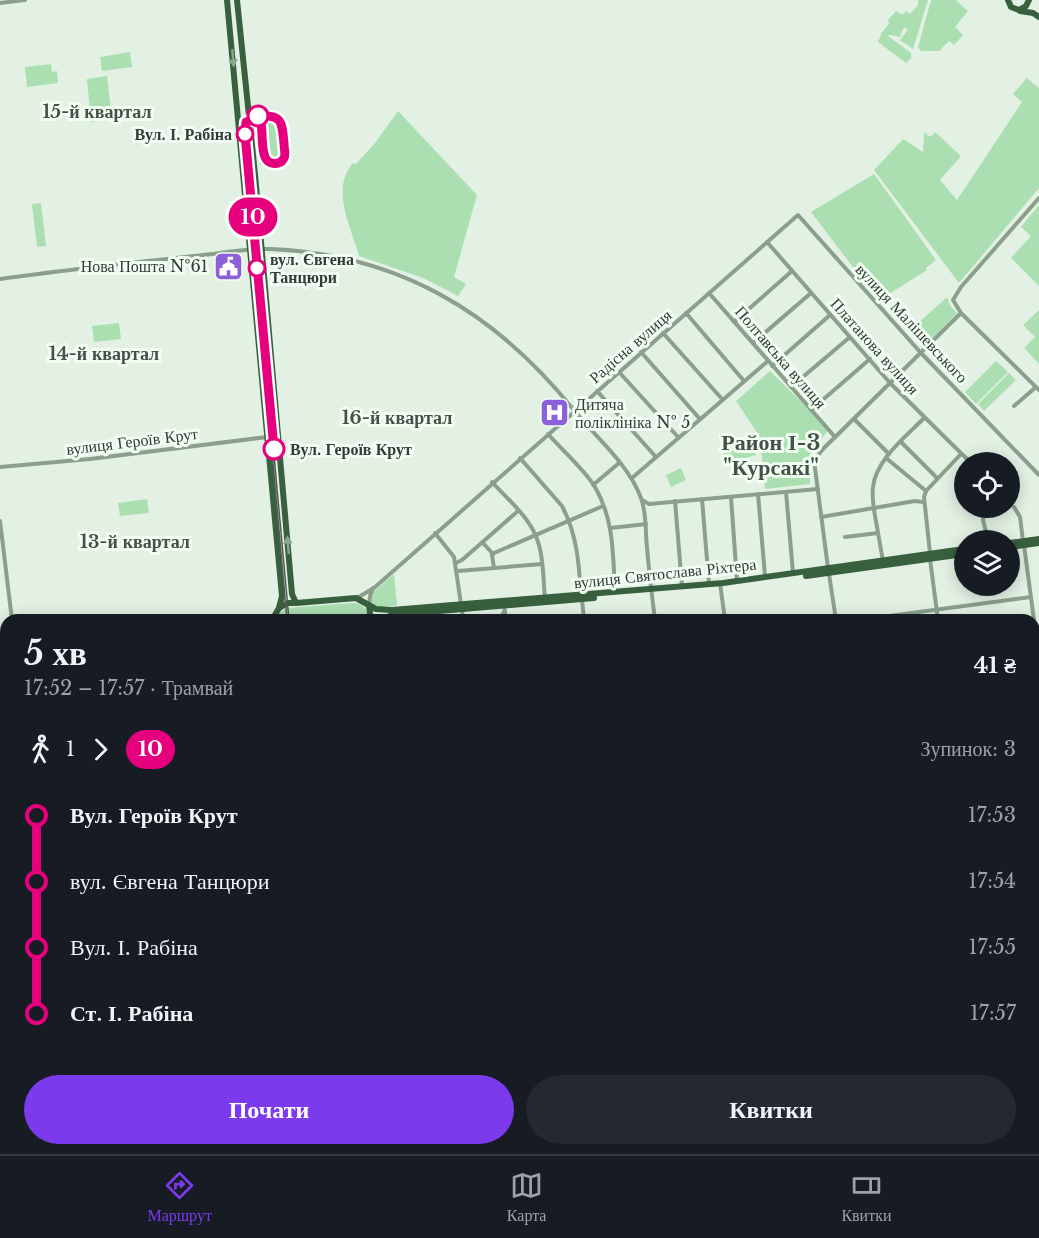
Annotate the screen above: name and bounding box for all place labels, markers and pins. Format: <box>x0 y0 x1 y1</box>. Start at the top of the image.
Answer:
unlabelled marker <box>247 105 269 127</box>
place label: Вул. І. Рабіна <box>134 124 232 144</box>
marker: Вул. І. Рабіна <box>236 125 254 143</box>
place label: вул. Євгена Танцюри <box>270 249 354 287</box>
public building icon: Нова Пошта №61 <box>213 250 245 282</box>
place label: Нова Пошта №61 <box>81 256 208 276</box>
marker: вул. Євгена Танцюри <box>248 259 266 277</box>
place label: Дитяча поліклініка № 5 <box>575 394 690 432</box>
hospital icon: Дитяча поліклініка № 5 <box>538 397 570 429</box>
marker: Вул. Героїв Крут <box>263 438 285 460</box>
place label: Вул. Героїв Крут <box>290 439 412 459</box>

